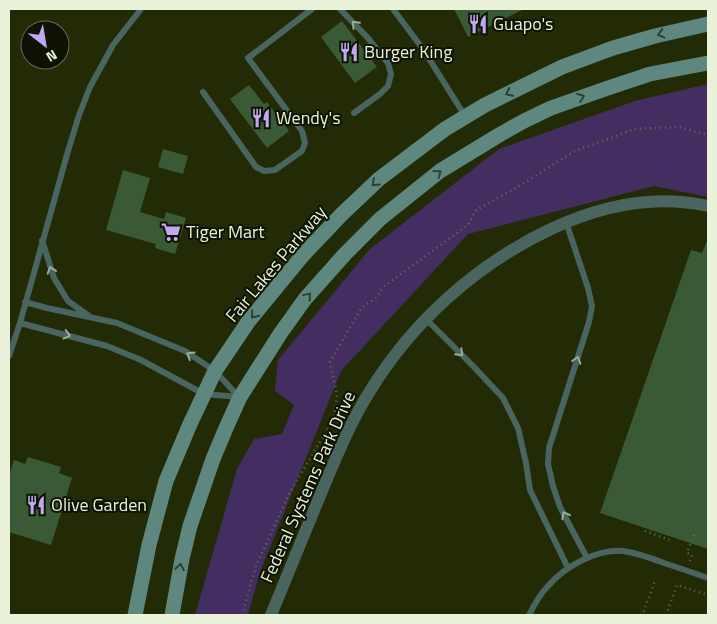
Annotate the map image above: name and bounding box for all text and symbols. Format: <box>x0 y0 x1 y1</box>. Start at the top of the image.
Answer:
place label: Guapo's <box>493 10 553 37</box>
restaurant icon: Guapo's <box>467 13 489 35</box>
north arrow <box>20 20 70 70</box>
one-way arrow <box>352 21 361 30</box>
one-way arrow <box>656 28 665 39</box>
place label: Burger King <box>364 38 452 65</box>
restaurant icon: Burger King <box>338 41 360 63</box>
text: N <box>42 45 62 68</box>
one-way arrow <box>505 86 514 97</box>
one-way arrow <box>577 93 585 103</box>
place label: Wendy's <box>276 104 341 131</box>
restaurant icon: Wendy's <box>250 107 272 129</box>
one-way arrow <box>432 170 442 179</box>
one-way arrow <box>371 177 380 186</box>
street label: Fair Lakes Parkway <box>219 199 333 328</box>
place label: Tiger Mart <box>186 218 265 245</box>
supermarket icon: Tiger Mart <box>160 221 182 243</box>
one-way arrow <box>47 266 57 274</box>
one-way arrow <box>302 293 311 302</box>
one-way arrow <box>250 310 259 319</box>
one-way arrow <box>63 329 72 340</box>
one-way arrow <box>454 347 463 356</box>
one-way arrow <box>186 352 195 361</box>
one-way arrow <box>571 356 581 365</box>
street label: Federal Systems Park Drive <box>253 387 362 587</box>
place label: Olive Garden <box>51 491 147 518</box>
restaurant icon: Olive Garden <box>25 494 47 516</box>
one-way arrow <box>561 511 571 520</box>
one-way arrow <box>175 563 185 572</box>

